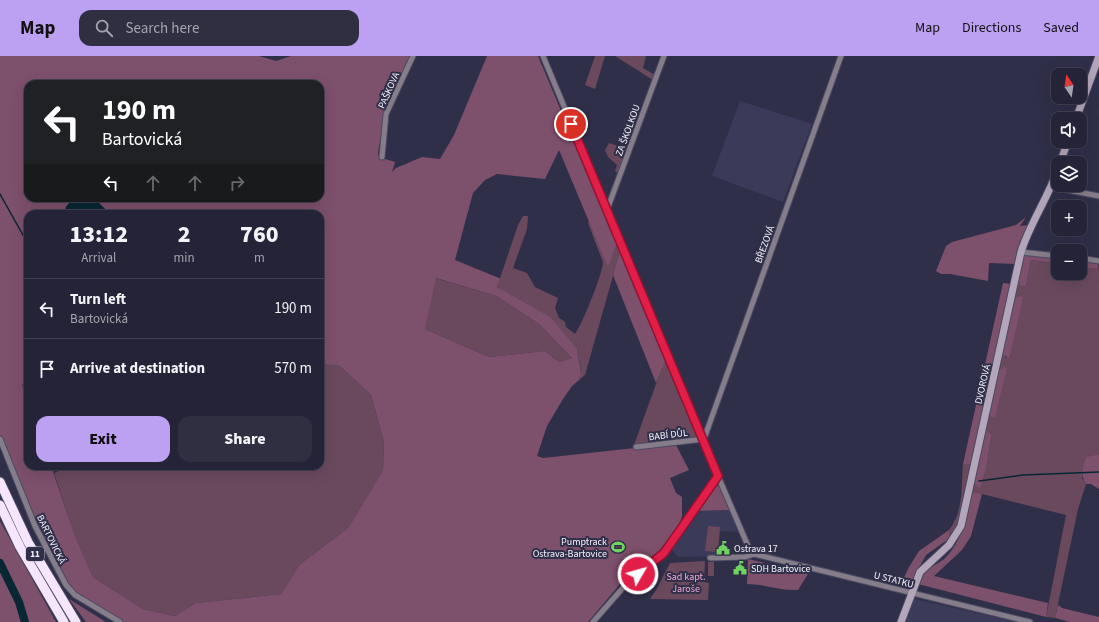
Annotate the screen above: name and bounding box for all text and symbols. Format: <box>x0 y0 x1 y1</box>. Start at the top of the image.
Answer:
search box <box>79 10 359 46</box>
text: Map <box>20 15 55 42</box>
icon: search <box>93 17 115 39</box>
text: Search here <box>125 18 199 39</box>
text: Map <box>915 18 940 38</box>
text: Directions <box>962 18 1021 38</box>
text: Saved <box>1043 18 1079 38</box>
north arrow <box>1051 68 1087 104</box>
map controls <box>1051 68 1087 280</box>
street label: PAŠKOVA <box>375 69 403 111</box>
text: 190 m <box>102 90 176 130</box>
icon: left <box>36 96 88 148</box>
street label: ZA ŠKOLKOU <box>612 103 644 158</box>
pin <box>554 107 588 141</box>
button: sound <box>1051 112 1087 148</box>
icon: arrive <box>560 113 582 135</box>
text: Bartovická <box>102 127 182 152</box>
button: layers <box>1051 156 1087 192</box>
icon: left <box>100 172 122 194</box>
icon: ahead <box>142 172 164 194</box>
icon: ahead <box>184 172 206 194</box>
icon: right <box>226 172 248 194</box>
button: + <box>1051 200 1087 236</box>
text: 13:12 <box>69 217 128 252</box>
text: 2 <box>178 217 191 252</box>
text: 760 <box>240 217 279 252</box>
street label: BŘEZOVÁ <box>752 223 778 265</box>
button: − <box>1051 244 1087 280</box>
text: Arrival <box>81 249 116 267</box>
text: min <box>174 249 195 267</box>
text: m <box>254 249 265 267</box>
text: Turn left <box>70 289 126 310</box>
icon: left <box>36 298 58 320</box>
text: 190 m <box>274 298 312 319</box>
text: Bartovická <box>70 310 128 328</box>
icon: arrive <box>36 358 58 380</box>
text: Arrive at destination <box>70 358 205 379</box>
text: 570 m <box>274 358 312 379</box>
street label: DVOROVÁ <box>972 362 994 406</box>
button: Exit <box>36 416 170 462</box>
button: Share <box>178 416 312 462</box>
street label: BABÍ DŮL <box>648 426 689 444</box>
street label: BARTOVICKÁ <box>33 512 69 567</box>
place label: Pumptrack Ostrava-Bartovice <box>533 535 607 561</box>
sports icon: Pumptrack Ostrava-Bartovice <box>610 539 626 555</box>
public building icon: Ostrava 17 <box>715 540 731 556</box>
place label: Ostrava 17 <box>734 542 778 556</box>
road number: 11 <box>26 547 44 561</box>
position arrow <box>617 553 659 595</box>
public building icon: SDH Bartovice <box>732 560 748 576</box>
place label: SDH Bartovice <box>751 562 811 576</box>
street label: U STATKU <box>872 568 915 592</box>
park label: Sad kapt. Jaroše <box>666 570 706 596</box>

